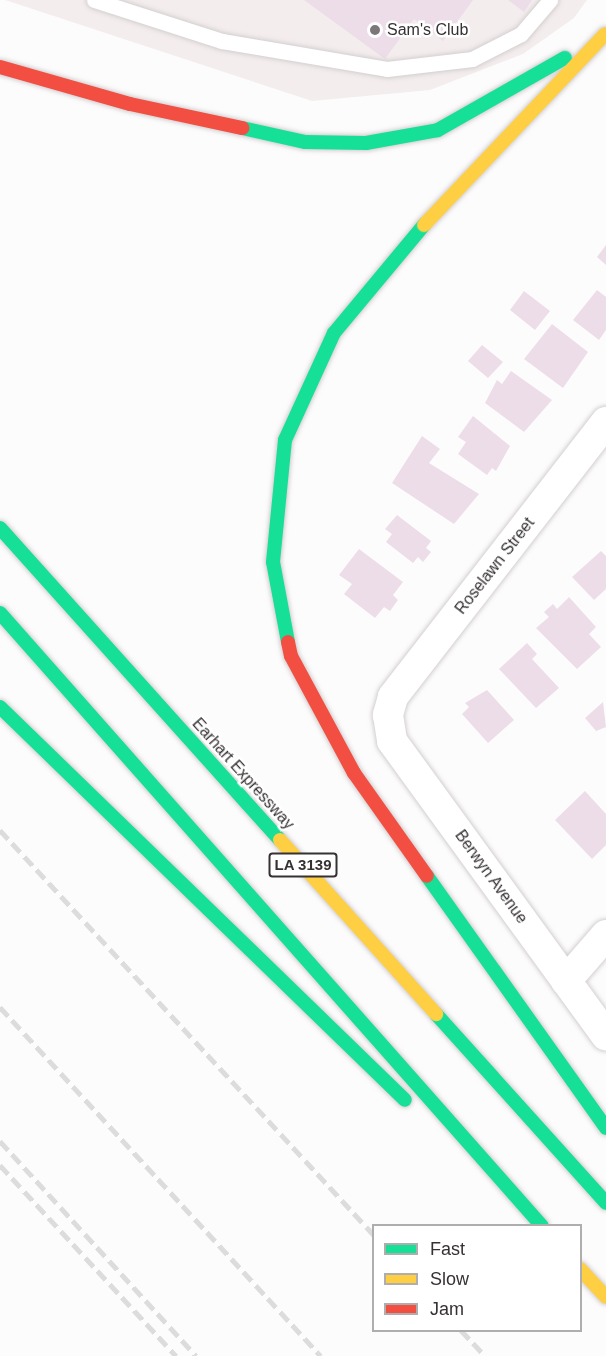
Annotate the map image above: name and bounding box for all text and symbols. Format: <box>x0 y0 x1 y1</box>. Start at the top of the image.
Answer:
place label: Sam's Club <box>387 20 468 40</box>
marker: Sam's Club <box>368 23 382 37</box>
street label: Roselawn Street <box>451 514 539 618</box>
street label: Earhart Expressway <box>188 714 298 834</box>
street label: Berwyn Avenue <box>450 826 532 928</box>
road number: LA 3139 <box>267 853 339 877</box>
legend <box>372 1224 582 1332</box>
text: Fast <box>430 1239 465 1259</box>
text: Slow <box>430 1269 469 1289</box>
text: Jam <box>430 1299 464 1319</box>

